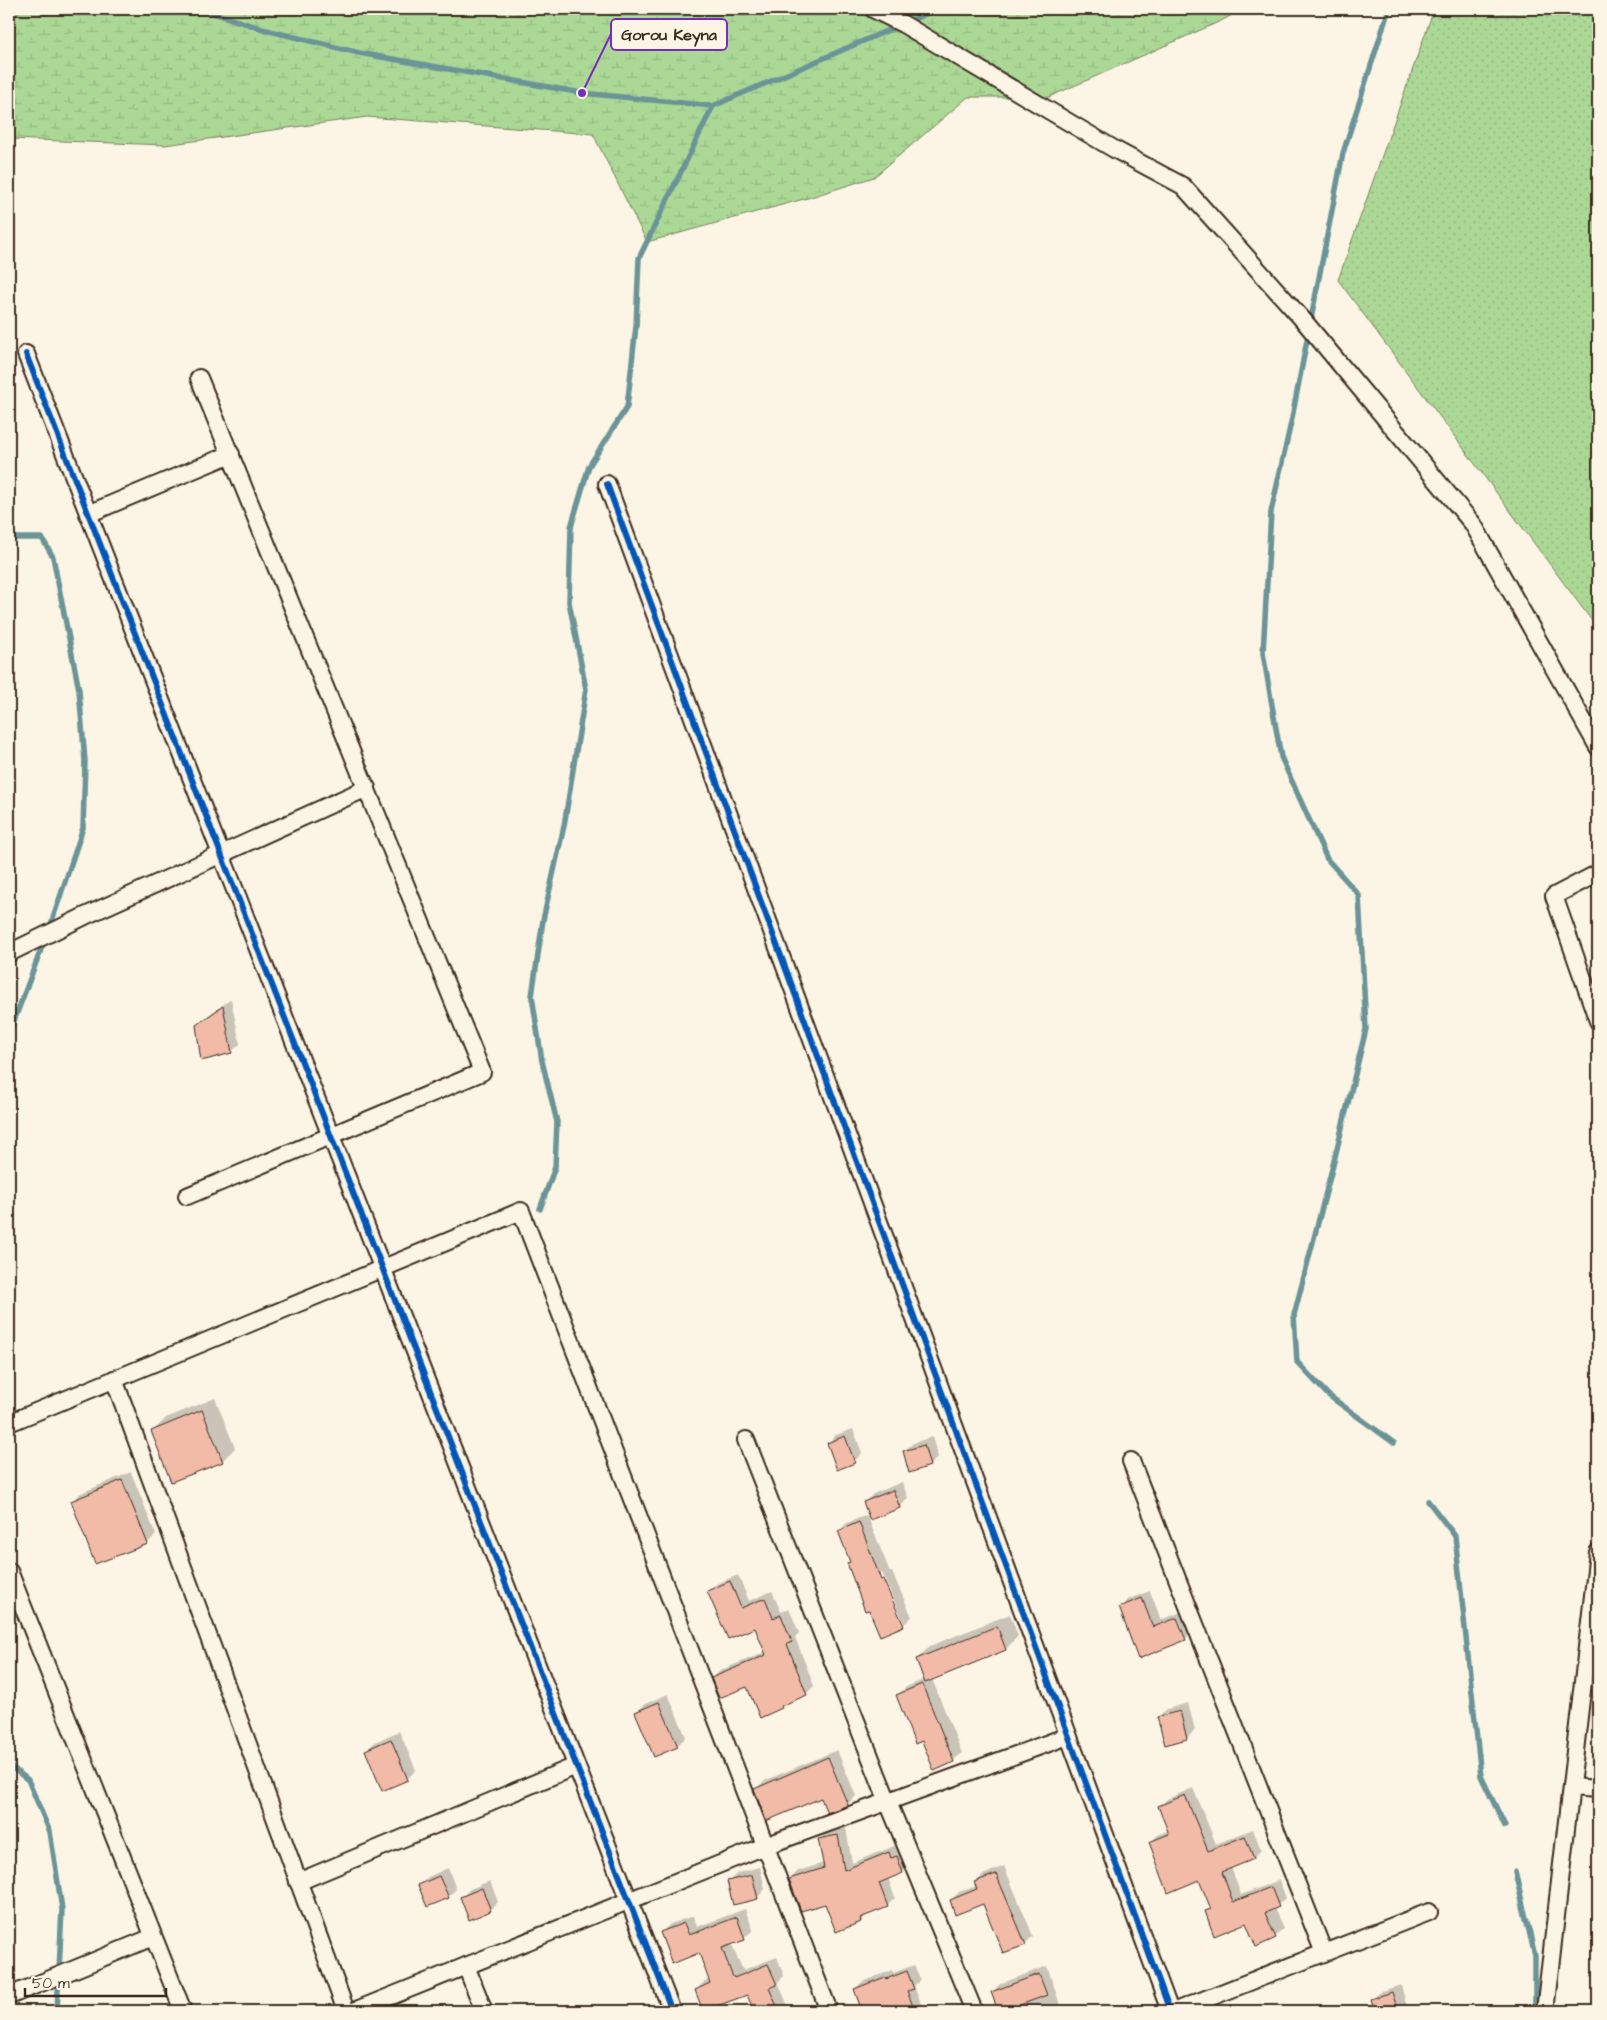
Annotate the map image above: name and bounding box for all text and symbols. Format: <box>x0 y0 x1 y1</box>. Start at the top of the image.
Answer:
callout: Gorou Keyna <box>611 19 727 50</box>
text: Gorou Keyna <box>621 24 718 47</box>
scale bar <box>25 1965 166 1997</box>
text: 50 m <box>32 1973 70 1994</box>

